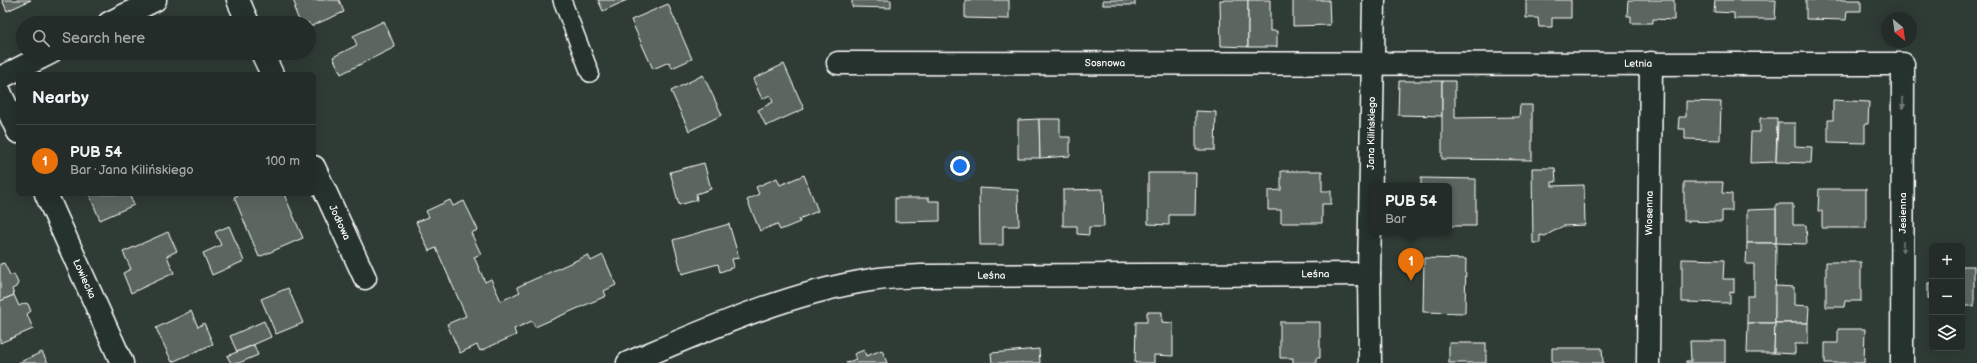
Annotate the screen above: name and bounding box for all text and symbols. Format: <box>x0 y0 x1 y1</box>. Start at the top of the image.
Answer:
north arrow <box>1881 12 1917 48</box>
search box <box>16 16 316 60</box>
icon: search <box>30 27 52 49</box>
text: Search here <box>62 29 145 48</box>
street label: Sosnowa <box>1085 57 1125 69</box>
street label: Letnia <box>1624 58 1652 70</box>
text: Nearby <box>32 88 89 108</box>
street label: Jana Kilińskiego <box>1365 96 1378 170</box>
one-way arrow <box>1900 97 1906 110</box>
text: PUB 54 <box>70 143 122 162</box>
text: 1 <box>42 153 48 169</box>
text: 100 m <box>265 153 300 169</box>
your location <box>950 156 970 176</box>
text: Bar · Jana Kilińskiego <box>70 162 194 178</box>
popup <box>1370 183 1452 235</box>
street label: Wiosenna <box>1643 190 1656 235</box>
text: PUB 54 <box>1385 192 1437 211</box>
street label: Jesienna <box>1897 192 1909 234</box>
street label: Jodłowa <box>326 203 353 242</box>
text: Bar <box>1385 211 1406 227</box>
one-way arrow <box>1900 241 1906 254</box>
map controls <box>1929 243 1965 351</box>
button: + <box>1929 243 1965 279</box>
pin: 1 <box>1398 248 1424 281</box>
street label: Łowiecka <box>70 257 98 301</box>
street label: Leśna <box>1301 268 1330 280</box>
street label: Leśna <box>977 270 1006 282</box>
button: − <box>1929 279 1965 315</box>
button: layers <box>1929 315 1965 351</box>

